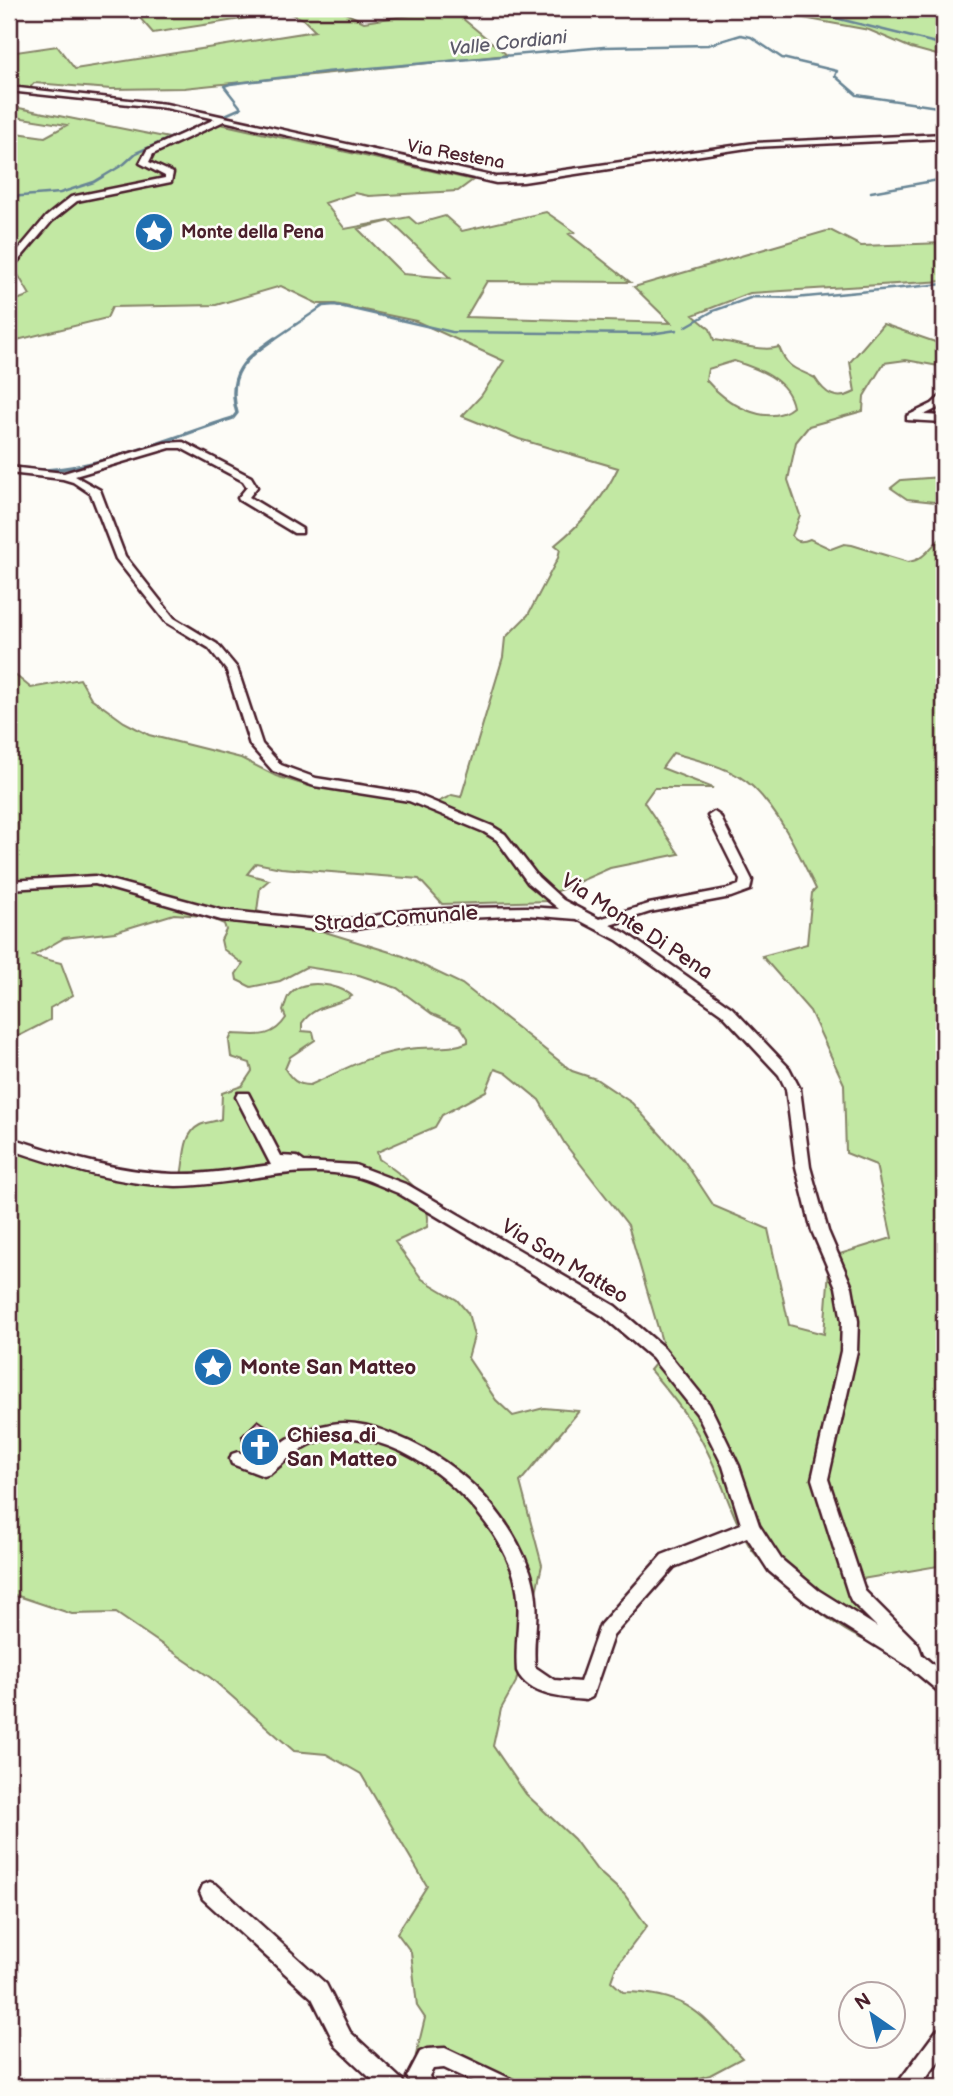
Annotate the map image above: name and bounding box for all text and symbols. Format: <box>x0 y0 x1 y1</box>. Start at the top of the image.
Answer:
water label: Valle Cordiani <box>448 26 569 61</box>
street label: Via Restena <box>405 136 506 173</box>
place icon: Monte della Pena <box>133 211 175 253</box>
place label: Monte della Pena <box>181 222 324 243</box>
street label: Via Monte Di Pena <box>556 868 717 985</box>
street label: Strada Comunale <box>313 900 479 937</box>
street label: Via San Matteo <box>497 1214 633 1309</box>
place icon: Monte San Matteo <box>192 1346 234 1388</box>
place label: Monte San Matteo <box>240 1355 416 1380</box>
place label: Chiesa di San Matteo <box>287 1423 397 1472</box>
church icon: Chiesa di San Matteo <box>239 1426 281 1468</box>
north arrow <box>838 1980 908 2050</box>
text: N <box>851 1989 876 2016</box>

